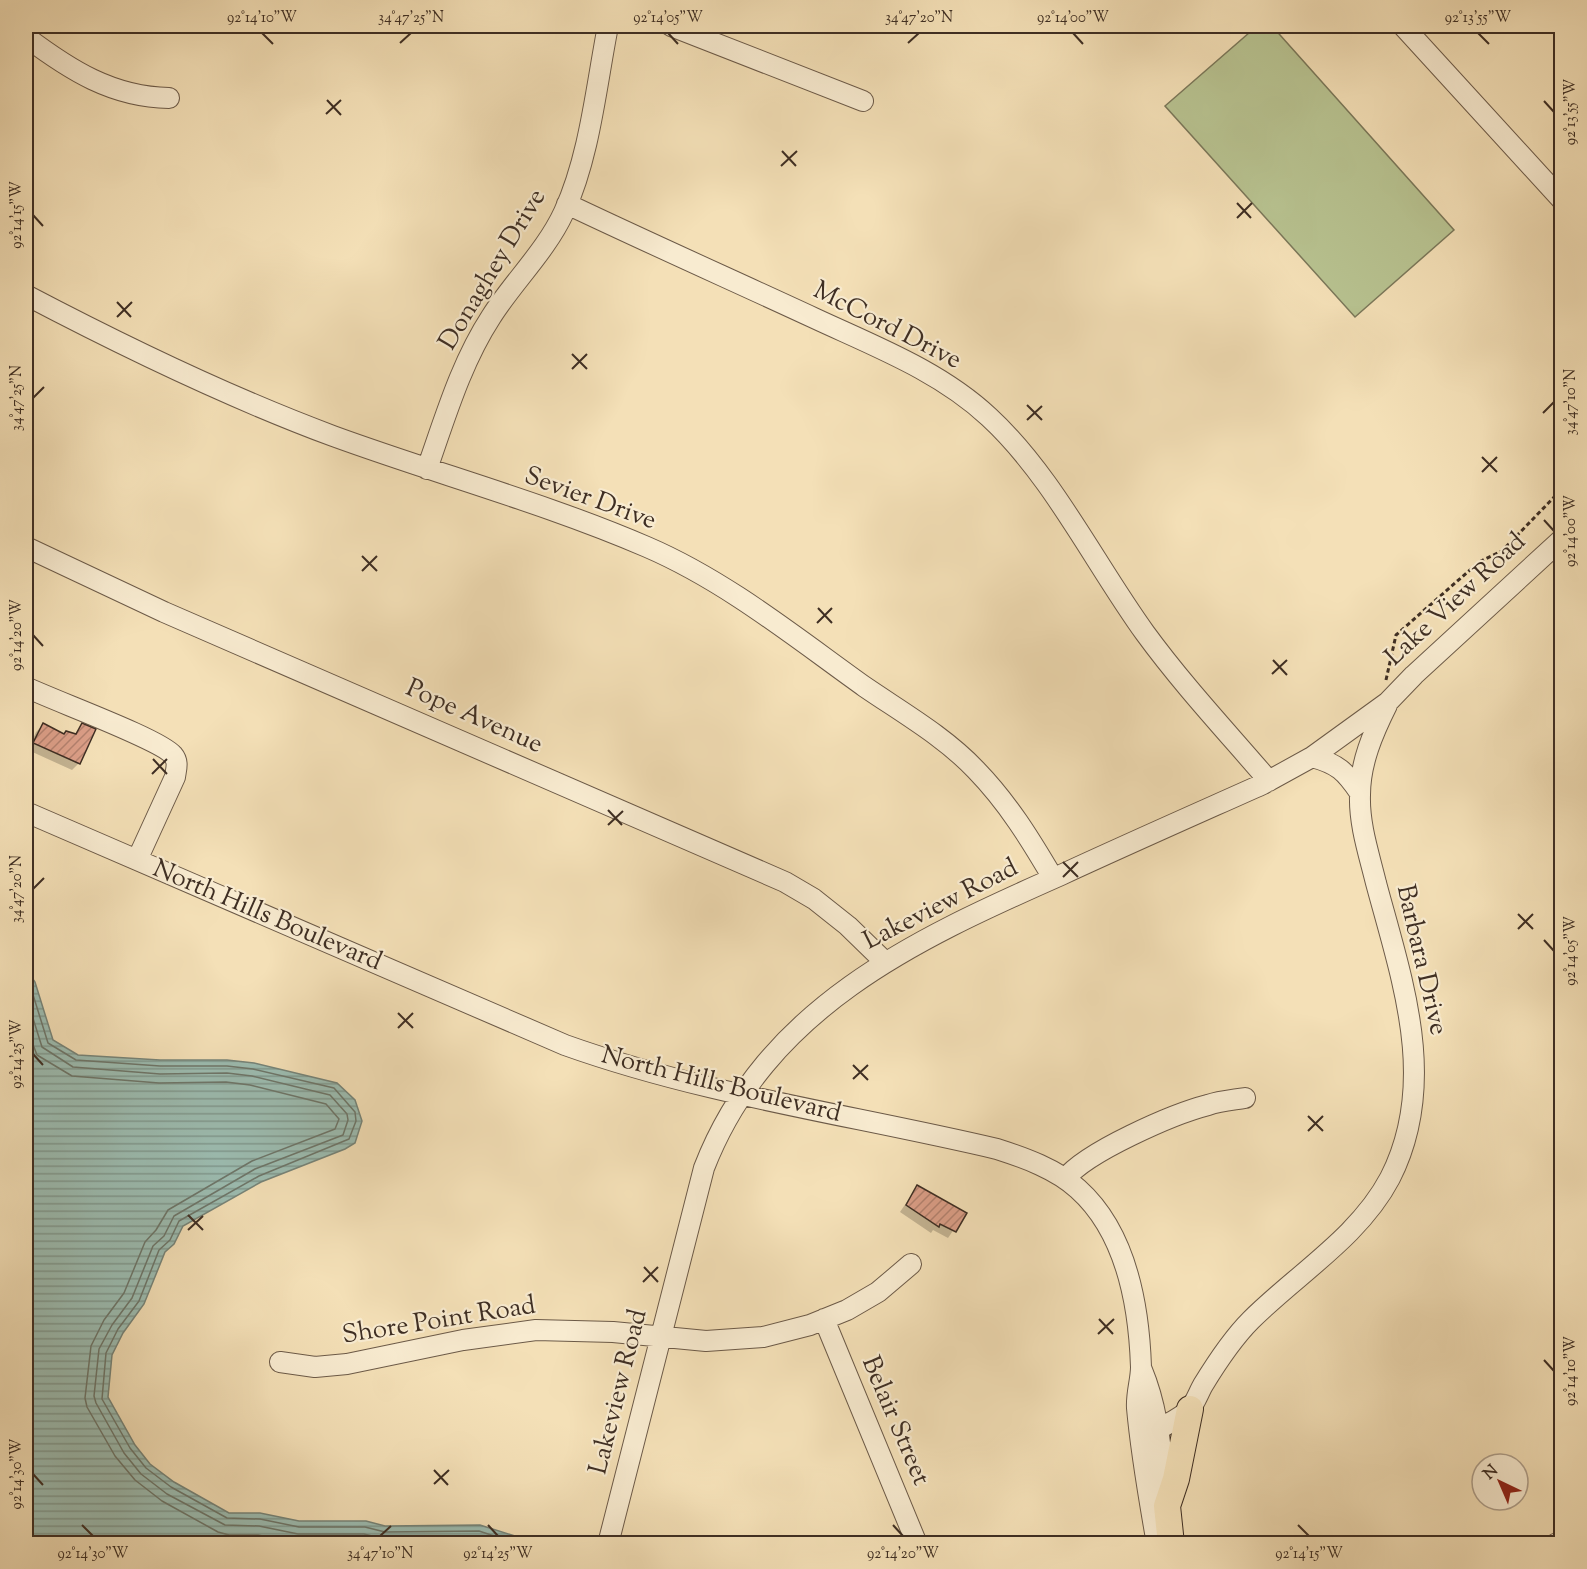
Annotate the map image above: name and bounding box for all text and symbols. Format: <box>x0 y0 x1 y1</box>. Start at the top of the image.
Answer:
text: 92°14'10"W <box>227 8 297 29</box>
text: 34°47'25"N <box>378 8 444 29</box>
text: 92°14'05"W <box>633 8 703 29</box>
text: 34°47'20"N <box>885 8 953 29</box>
text: 92°14'00"W <box>1037 8 1109 29</box>
text: 92°13'55"W <box>1445 8 1512 29</box>
text: 92°13'55"W <box>1561 78 1582 145</box>
text: 92°14'15"W <box>7 181 28 249</box>
street label: Donaghey Drive <box>430 182 556 358</box>
street label: McCord Drive <box>806 273 968 379</box>
text: 34°47'25"N <box>7 365 28 431</box>
text: 34°47'10"N <box>1561 369 1582 435</box>
street label: Sevier Drive <box>519 458 661 540</box>
text: 92°14'00"W <box>1561 495 1582 567</box>
street label: Lake View Road <box>1377 525 1535 675</box>
text: 92°14'20"W <box>7 599 28 671</box>
street label: Pope Avenue <box>400 670 548 764</box>
street label: Lakeview Road <box>857 850 1025 960</box>
street label: North Hills Boulevard <box>146 851 388 981</box>
text: 34°47'20"N <box>7 855 28 923</box>
street label: Barbara Drive <box>1386 881 1456 1039</box>
text: 92°14'05"W <box>1561 916 1582 986</box>
text: 92°14'25"W <box>7 1019 28 1089</box>
street label: North Hills Boulevard <box>597 1037 845 1133</box>
street label: Shore Point Road <box>340 1287 539 1355</box>
street label: Lakeview Road <box>581 1305 657 1479</box>
text: 92°14'10"W <box>1561 1336 1582 1406</box>
street label: Belair Street <box>851 1351 939 1492</box>
text: 92°14'30"W <box>7 1438 28 1509</box>
north arrow <box>1470 1452 1530 1512</box>
text: N <box>1479 1460 1504 1486</box>
text: 92°14'30"W <box>58 1544 129 1565</box>
text: 34°47'10"N <box>347 1544 413 1565</box>
text: 92°14'25"W <box>463 1544 533 1565</box>
text: 92°14'20"W <box>867 1544 939 1565</box>
text: 92°14'15"W <box>1275 1544 1343 1565</box>

